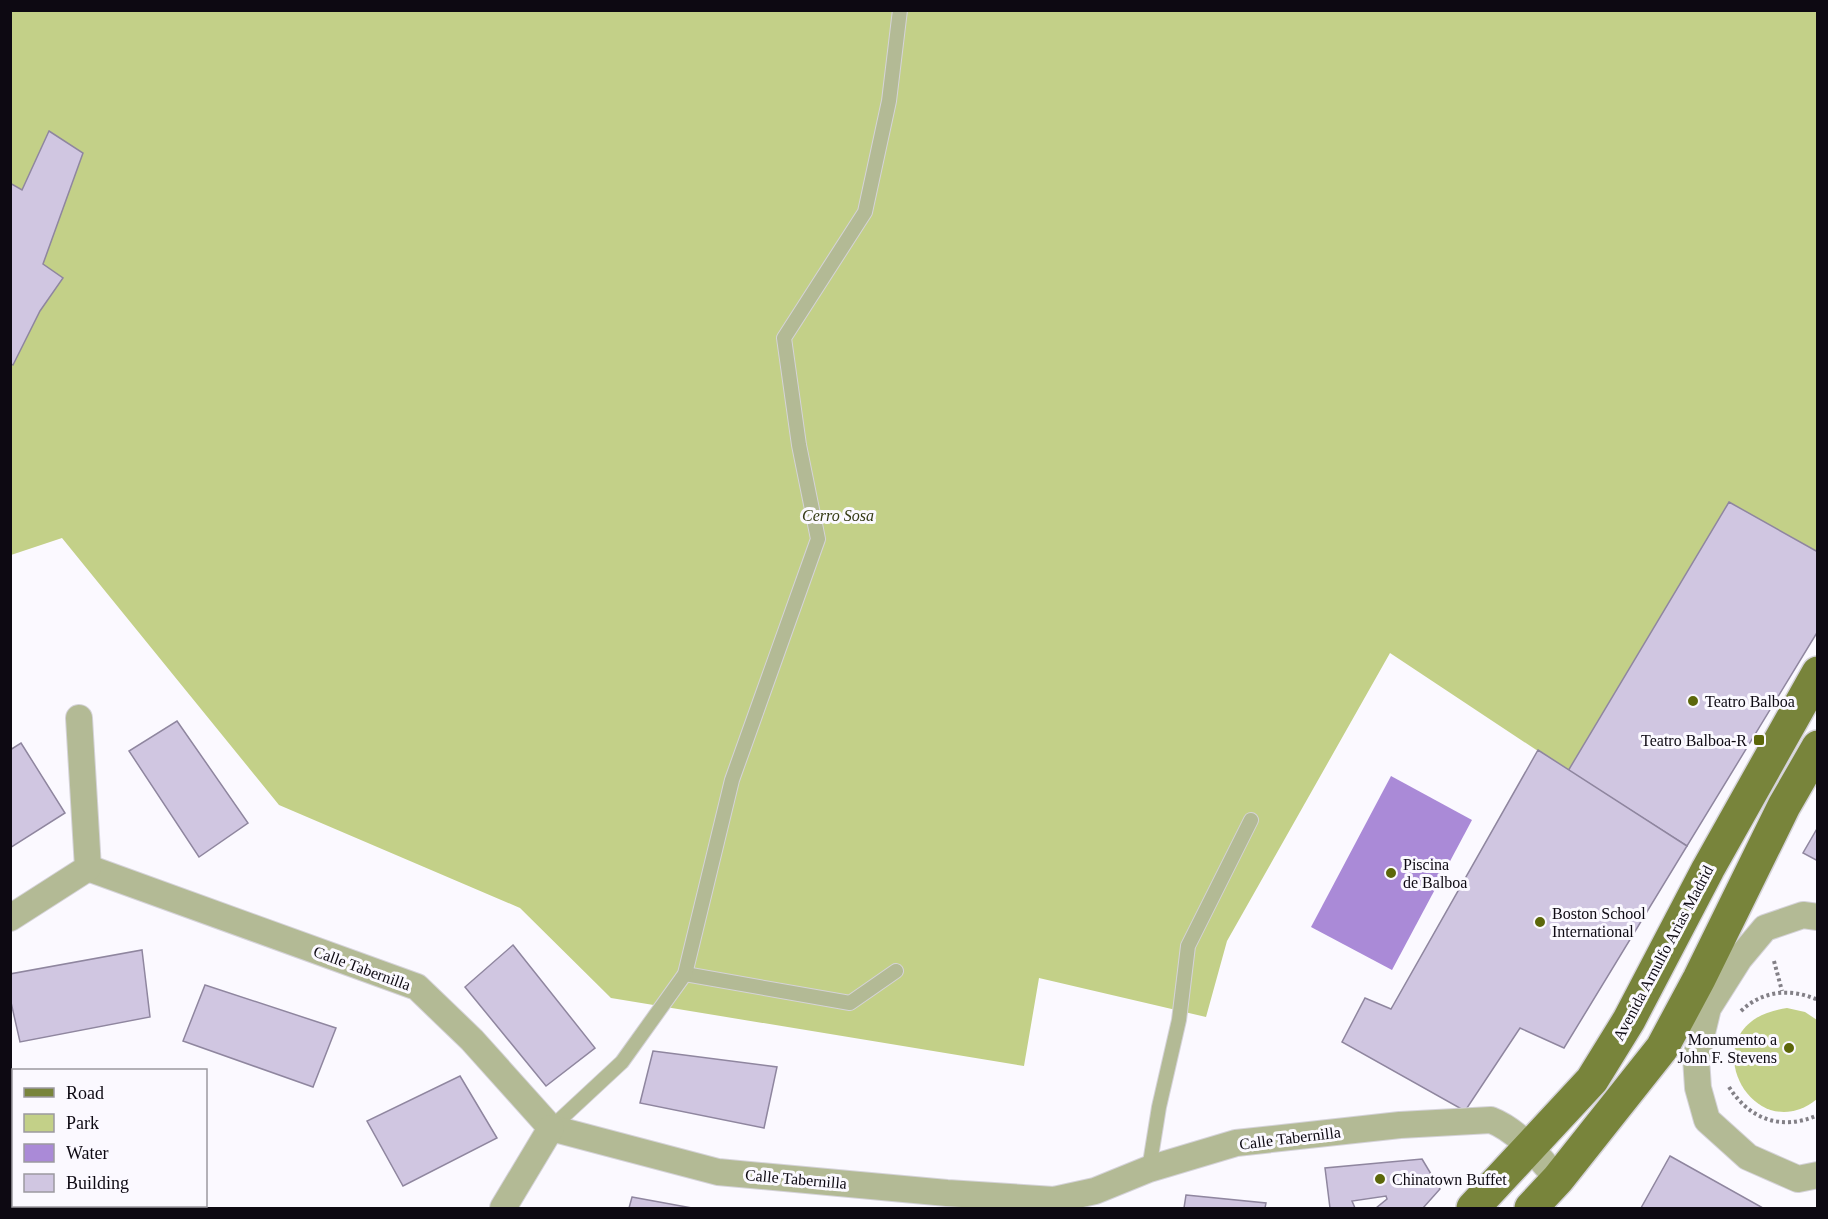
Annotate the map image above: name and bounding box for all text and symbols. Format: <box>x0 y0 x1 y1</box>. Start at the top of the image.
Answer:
park label: Cerro Sosa <box>802 507 874 524</box>
place label: Teatro Balboa <box>1705 693 1795 710</box>
marker: Teatro Balboa <box>1686 694 1700 708</box>
place label: Teatro Balboa-R <box>1641 732 1747 749</box>
marker: Teatro Balboa-R <box>1752 733 1766 747</box>
place label: Piscina de Balboa <box>1403 856 1467 891</box>
street label: Avenida Arnulfo Arias Madrid <box>1610 863 1716 1043</box>
marker: Piscina de Balboa <box>1384 866 1398 880</box>
place label: Boston School International <box>1552 905 1646 940</box>
marker: Boston School International <box>1533 915 1547 929</box>
street label: Calle Tabernilla <box>311 943 413 993</box>
place label: Monumento a John F. Stevens <box>1677 1031 1777 1066</box>
marker: Monumento a John F. Stevens <box>1782 1041 1796 1055</box>
legend <box>12 1069 207 1207</box>
text: Road <box>66 1083 104 1103</box>
text: Park <box>66 1113 99 1133</box>
street label: Calle Tabernilla <box>1238 1123 1342 1153</box>
text: Water <box>66 1143 109 1163</box>
street label: Calle Tabernilla <box>744 1166 848 1192</box>
place label: Chinatown Buffet <box>1392 1171 1507 1188</box>
marker: Chinatown Buffet <box>1373 1172 1387 1186</box>
text: Building <box>66 1173 129 1193</box>

